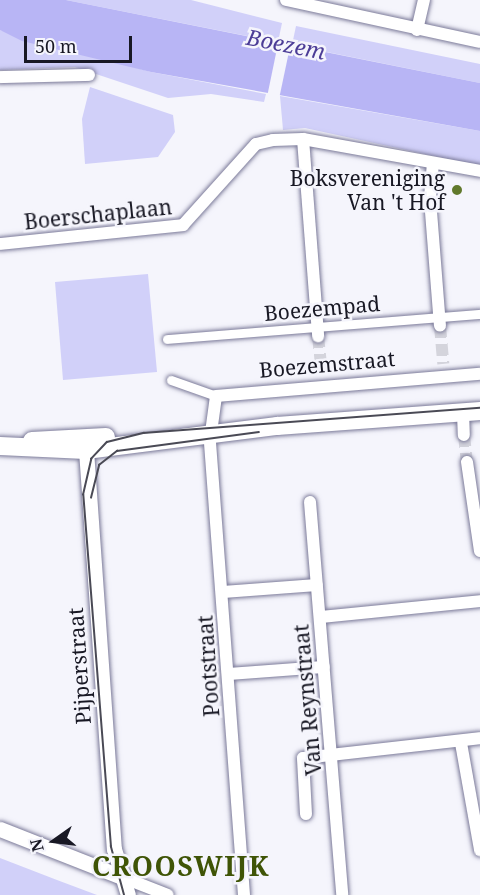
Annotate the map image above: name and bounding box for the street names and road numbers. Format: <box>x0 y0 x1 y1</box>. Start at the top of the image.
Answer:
street label: Boerschaplaan <box>23 194 173 234</box>
street label: Boezempad <box>263 290 381 326</box>
street label: Boezemstraat <box>258 346 396 382</box>
street label: Pijperstraat <box>62 607 96 725</box>
street label: Pootstraat <box>192 614 224 718</box>
street label: Van Reynstraat <box>288 623 326 777</box>

